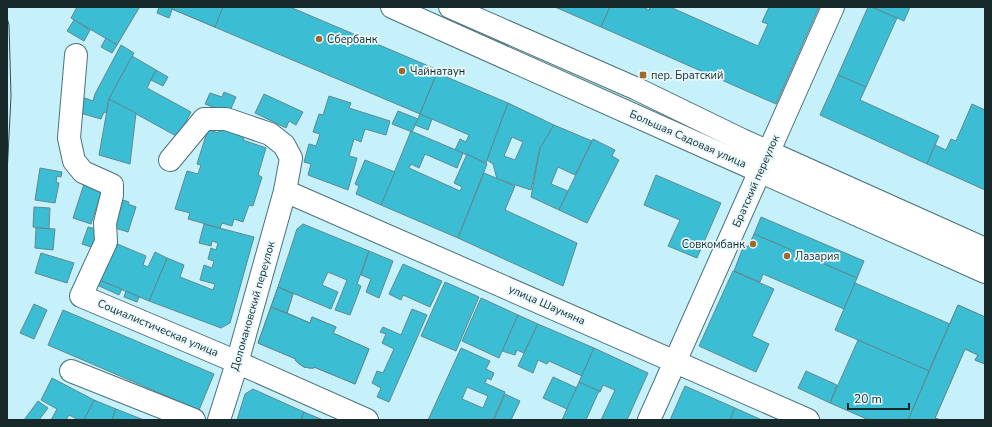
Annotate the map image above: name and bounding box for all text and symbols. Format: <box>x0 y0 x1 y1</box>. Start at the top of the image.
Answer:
place label: Сбербанк <box>327 32 378 47</box>
marker: Сбербанк <box>314 34 324 44</box>
place label: Чайнатаун <box>410 64 465 79</box>
marker: Чайнатаун <box>397 66 407 76</box>
place label: пер. Братский <box>651 68 723 83</box>
marker: пер. Братский <box>638 70 648 80</box>
street label: Большая Садовая улица <box>627 106 749 172</box>
street label: Братский переулок <box>729 132 783 230</box>
place label: Совкомбанк <box>682 237 745 252</box>
street label: Доломановский переулок <box>227 239 279 373</box>
marker: Совкомбанк <box>748 239 758 249</box>
place label: Лазария <box>795 249 839 264</box>
marker: Лазария <box>782 251 792 261</box>
street label: улица Шаумяна <box>506 281 588 329</box>
street label: Социалистическая улица <box>95 296 221 360</box>
scale bar <box>848 385 909 411</box>
text: 20 m <box>854 391 882 407</box>

